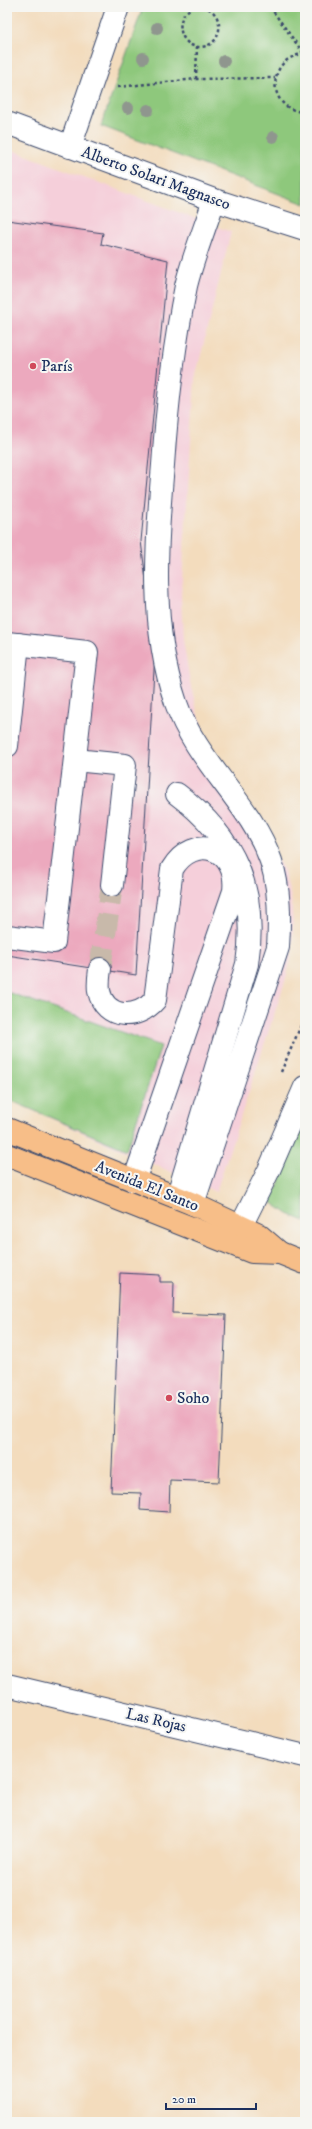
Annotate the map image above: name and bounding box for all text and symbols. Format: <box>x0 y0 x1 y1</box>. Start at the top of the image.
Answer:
street label: Alberto Solari Magnasco <box>79 142 233 214</box>
place label: París <box>41 356 73 376</box>
marker: París <box>28 361 38 371</box>
street label: Avenida El Santo <box>92 1156 202 1216</box>
place label: Soho <box>177 1388 209 1408</box>
marker: Soho <box>164 1393 174 1403</box>
street label: Las Rojas <box>124 1703 188 1737</box>
scale bar <box>166 2085 256 2111</box>
text: 20 m <box>172 2092 196 2107</box>

